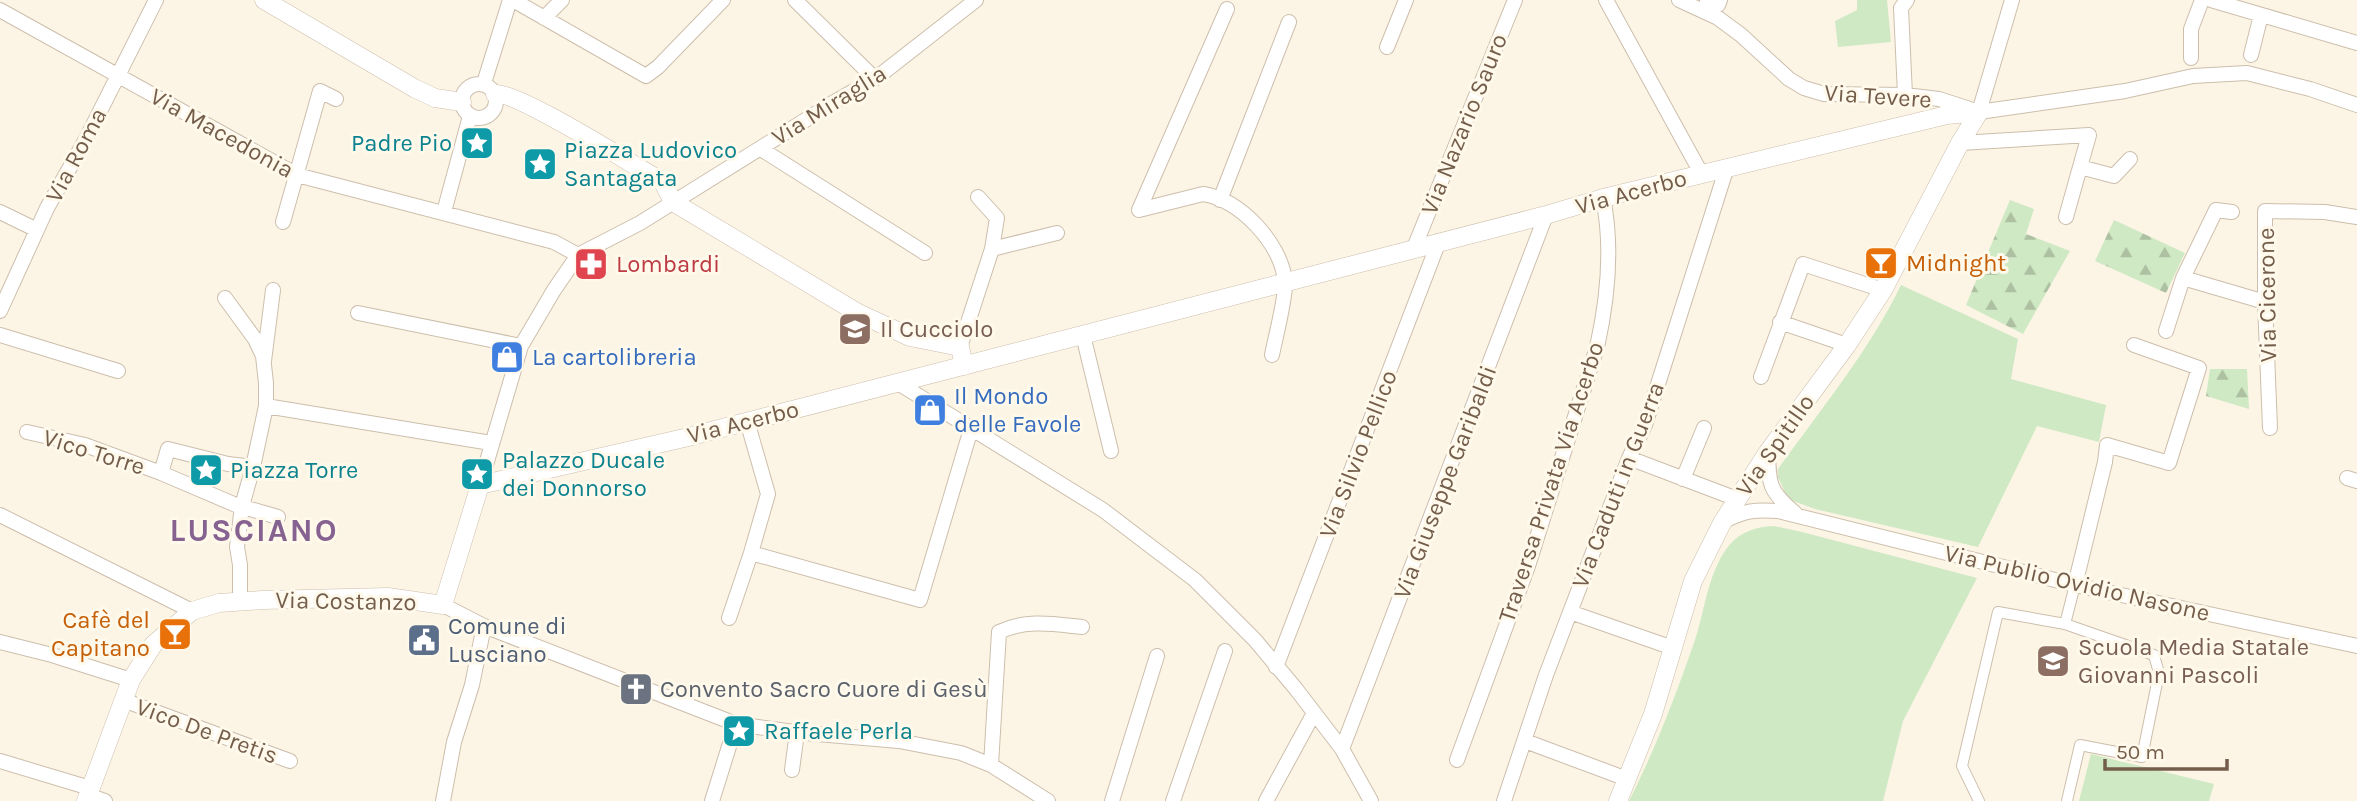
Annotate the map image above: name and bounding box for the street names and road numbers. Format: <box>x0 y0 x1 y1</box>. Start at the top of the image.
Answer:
street label: Via Nazario Sauro <box>1415 30 1513 218</box>
street label: Via Miraglia <box>767 59 891 151</box>
street label: Via Tevere <box>1823 78 1933 114</box>
street label: Via Macedonia <box>145 82 299 184</box>
street label: Via Roma <box>39 103 113 207</box>
street label: Via Acerbo <box>1572 164 1690 220</box>
street label: Via Cicerone <box>2252 227 2282 363</box>
street label: Traversa Privata Via Acerbo <box>1492 338 1610 626</box>
street label: Via Giuseppe Garibaldi <box>1388 361 1502 603</box>
street label: Via Silvio Pellico <box>1313 366 1403 542</box>
street label: Via Caduti in Guerra <box>1566 378 1670 592</box>
street label: Via Spitillo <box>1730 389 1820 501</box>
street label: Via Acerbo <box>684 395 802 449</box>
street label: Vico Torre <box>40 423 148 481</box>
street label: Via Publio Ovidio Nasone <box>1942 539 2212 627</box>
street label: Via Costanzo <box>275 586 417 616</box>
street label: Vico De Pretis <box>132 692 282 770</box>

